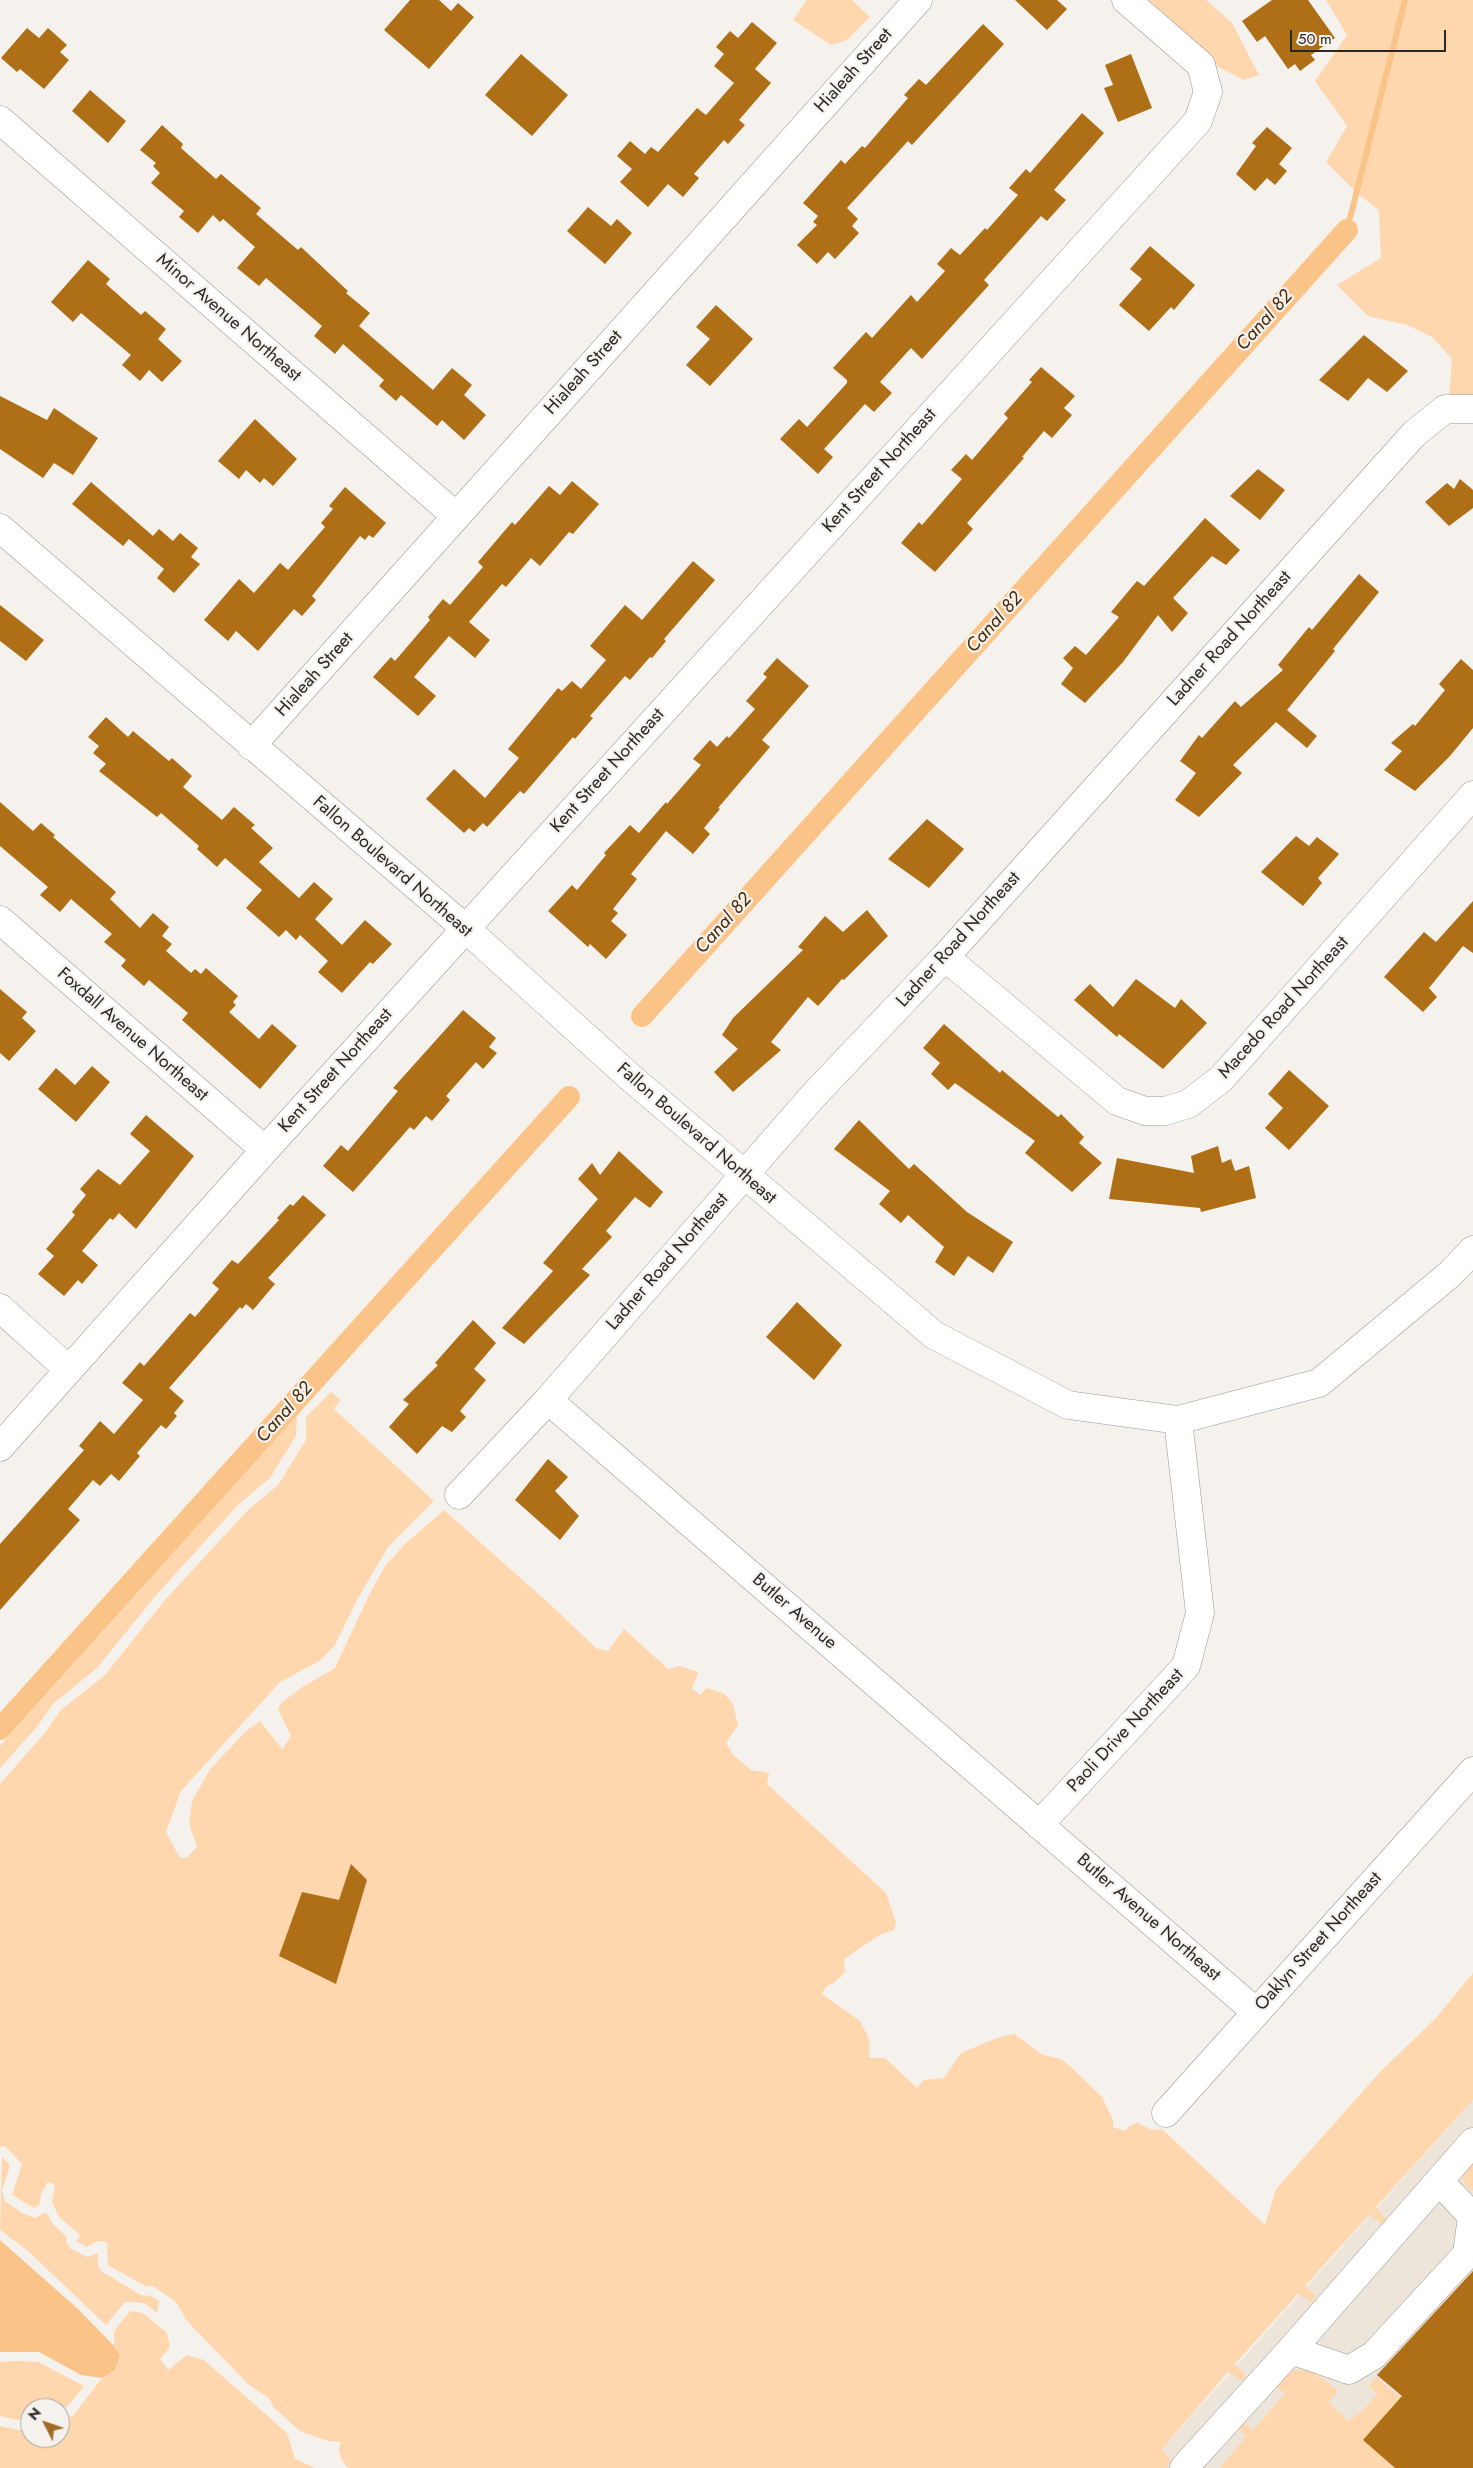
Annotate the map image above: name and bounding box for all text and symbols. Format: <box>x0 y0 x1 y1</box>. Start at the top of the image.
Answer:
scale bar <box>1293 20 1449 52</box>
street label: Hialeah Street <box>810 24 898 118</box>
text: 50 m <box>1298 28 1332 50</box>
street label: Minor Avenue Northeast <box>151 249 305 387</box>
water label: Canal 82 <box>1232 286 1298 356</box>
street label: Hialeah Street <box>540 326 628 420</box>
street label: Kent Street Northeast <box>819 404 941 538</box>
street label: Ladner Road Northeast <box>1164 567 1296 711</box>
water label: Canal 82 <box>962 588 1028 658</box>
street label: Hialeah Street <box>271 628 359 722</box>
street label: Kent Street Northeast <box>547 704 669 838</box>
street label: Fallon Boulevard Northeast <box>308 792 476 942</box>
street label: Ladner Road Northeast <box>893 868 1025 1012</box>
water label: Canal 82 <box>691 889 757 959</box>
street label: Macedo Road Northeast <box>1214 932 1354 1084</box>
street label: Foxdall Avenue Northeast <box>52 964 212 1106</box>
street label: Kent Street Northeast <box>275 1004 397 1138</box>
street label: Fallon Boulevard Northeast <box>612 1059 780 1209</box>
street label: Ladner Road Northeast <box>603 1189 733 1335</box>
water label: Canal 82 <box>252 1378 318 1448</box>
street label: Butler Avenue <box>747 1569 841 1655</box>
street label: Paoli Drive Northeast <box>1063 1665 1189 1797</box>
street label: Butler Avenue Northeast <box>1072 1850 1224 1986</box>
street label: Oaklyn Street Northeast <box>1251 1868 1387 2016</box>
north arrow <box>20 2398 70 2448</box>
text: N <box>23 2403 46 2425</box>

